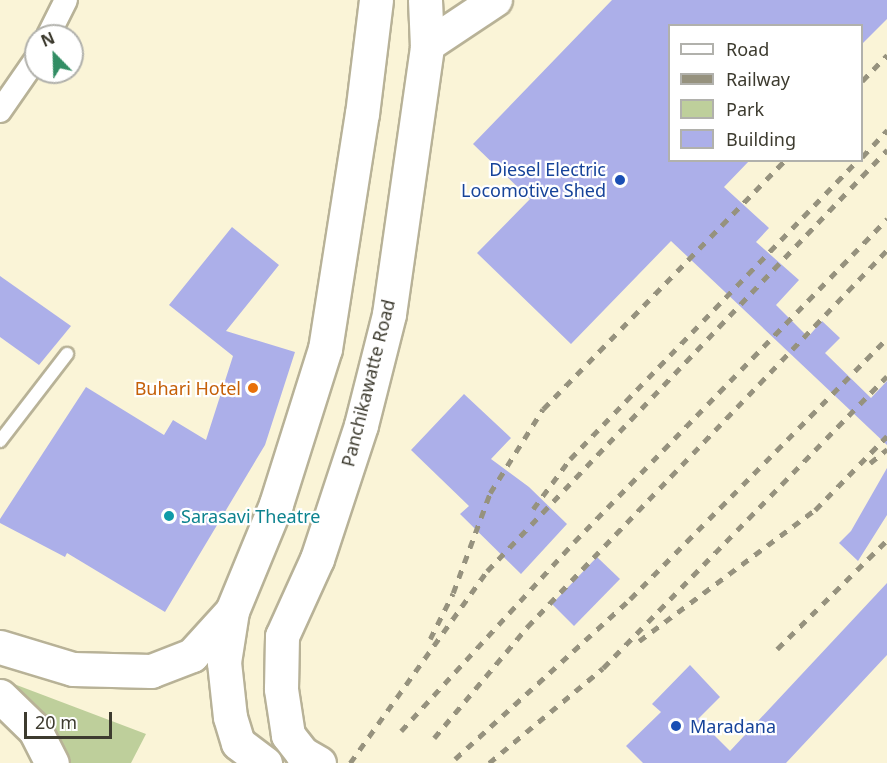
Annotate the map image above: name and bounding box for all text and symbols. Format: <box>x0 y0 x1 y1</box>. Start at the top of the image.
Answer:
north arrow <box>24 24 84 84</box>
legend <box>668 24 863 162</box>
text: N <box>37 27 58 52</box>
text: Road <box>726 37 769 61</box>
text: Railway <box>726 67 790 91</box>
text: Park <box>726 97 764 121</box>
text: Building <box>726 127 796 151</box>
place label: Diesel Electric Locomotive Shed <box>461 159 606 201</box>
marker: Diesel Electric Locomotive Shed <box>611 171 629 189</box>
street label: Panchikawatte Road <box>337 297 399 469</box>
place label: Buhari Hotel <box>135 377 241 399</box>
marker: Buhari Hotel <box>246 381 260 395</box>
place label: Sarasavi Theatre <box>181 505 320 527</box>
marker: Sarasavi Theatre <box>162 509 176 523</box>
scale bar <box>27 700 116 738</box>
text: 20 m <box>35 710 77 734</box>
place label: Maradana <box>690 715 776 737</box>
marker: Maradana <box>667 717 685 735</box>

